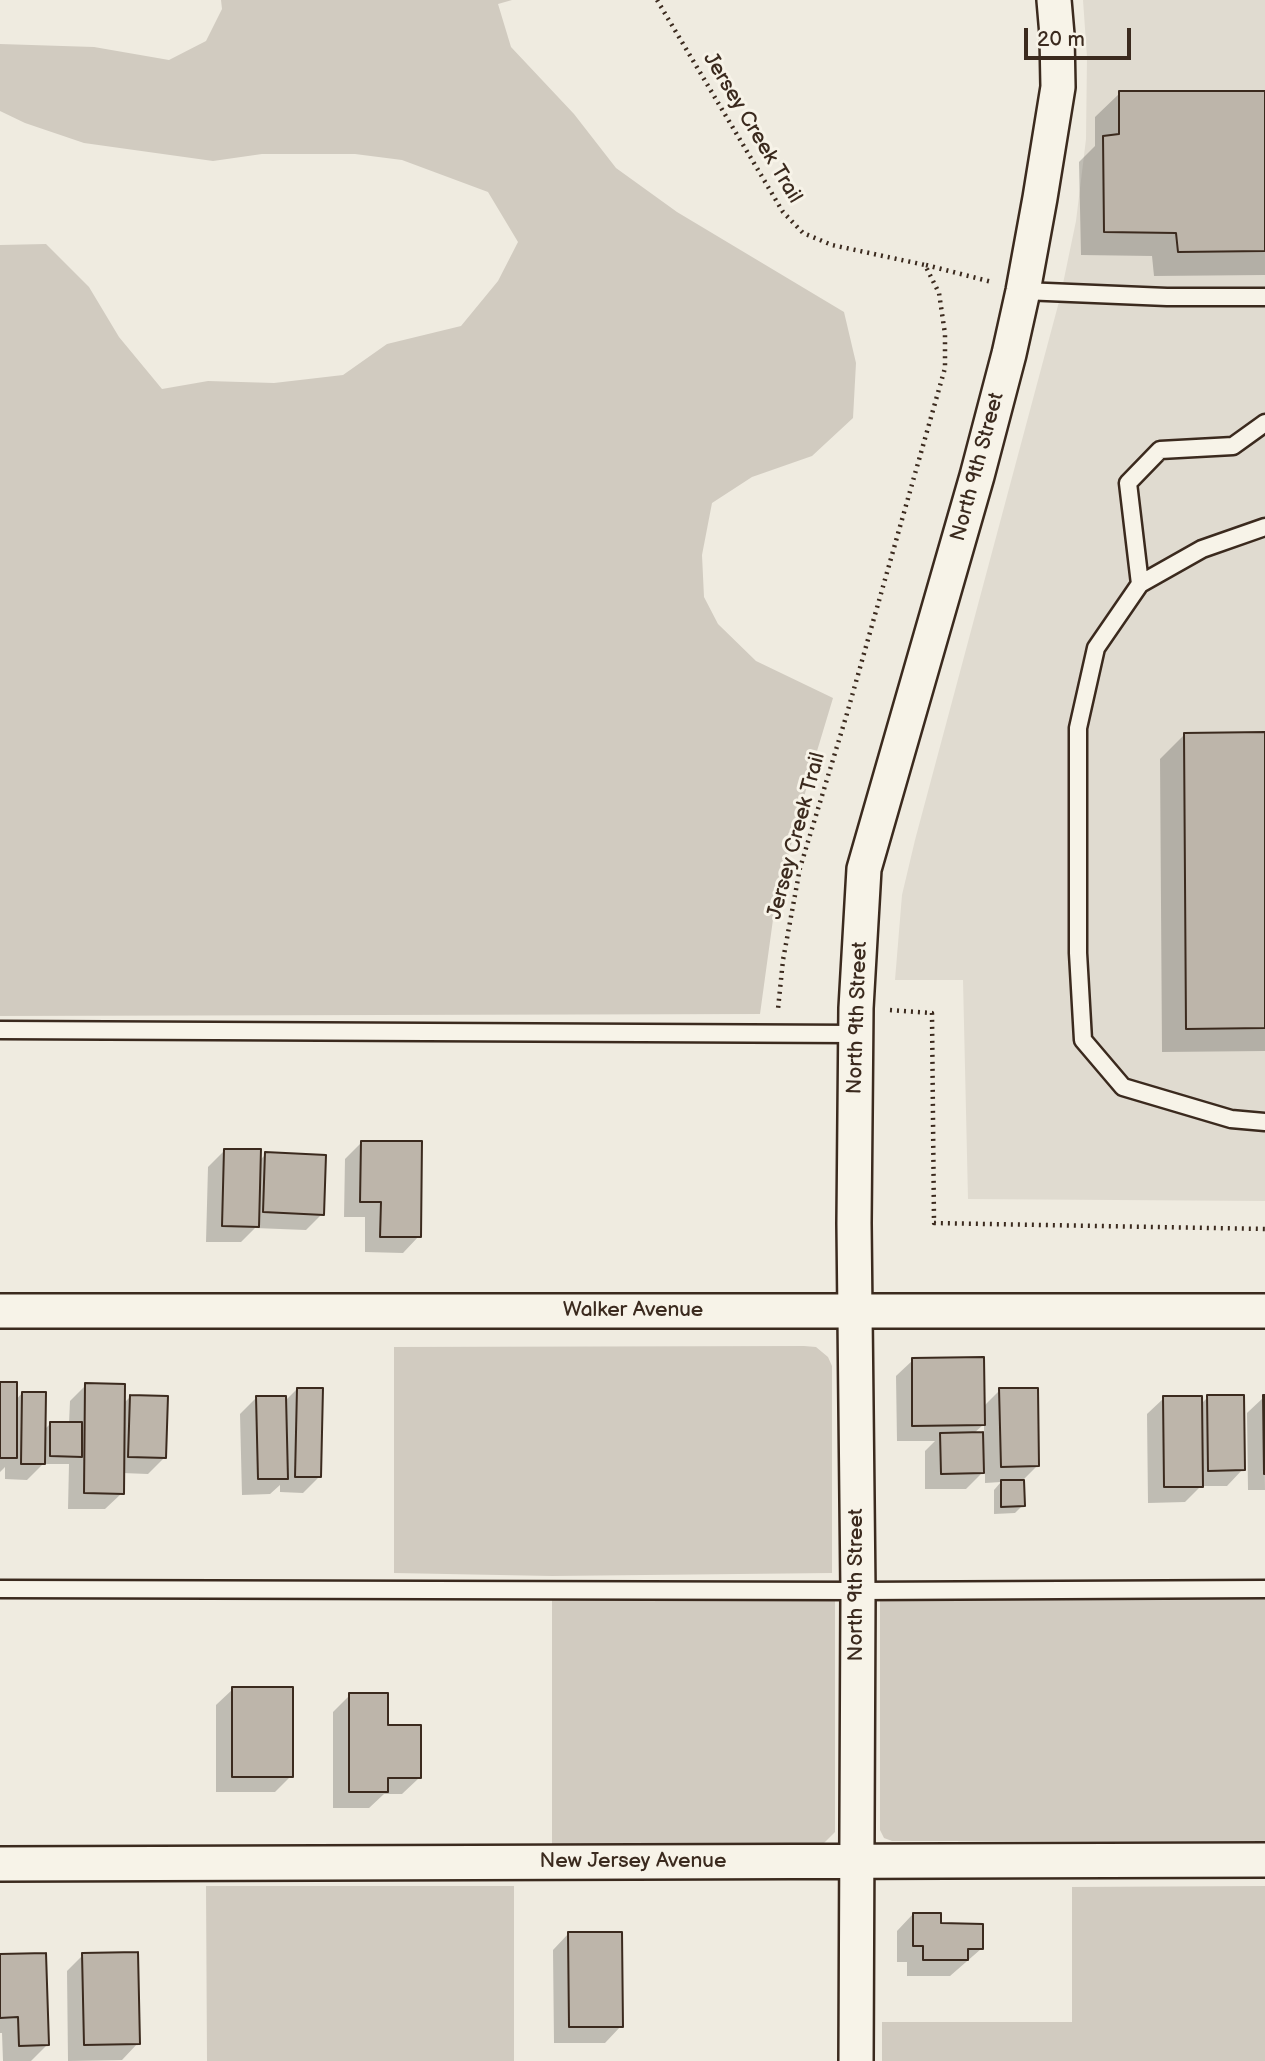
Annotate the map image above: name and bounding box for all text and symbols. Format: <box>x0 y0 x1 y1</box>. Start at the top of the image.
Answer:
scale bar <box>1027 14 1134 58</box>
text: 20 m <box>1037 27 1085 52</box>
street label: Jersey Creek Trail <box>697 48 807 208</box>
street label: North 9th Street <box>946 390 1010 544</box>
street label: Jersey Creek Trail <box>763 750 831 922</box>
street label: North 9th Street <box>843 941 873 1095</box>
street label: Walker Avenue <box>563 1298 703 1324</box>
street label: North 9th Street <box>844 1509 870 1661</box>
street label: New Jersey Avenue <box>540 1849 726 1875</box>

